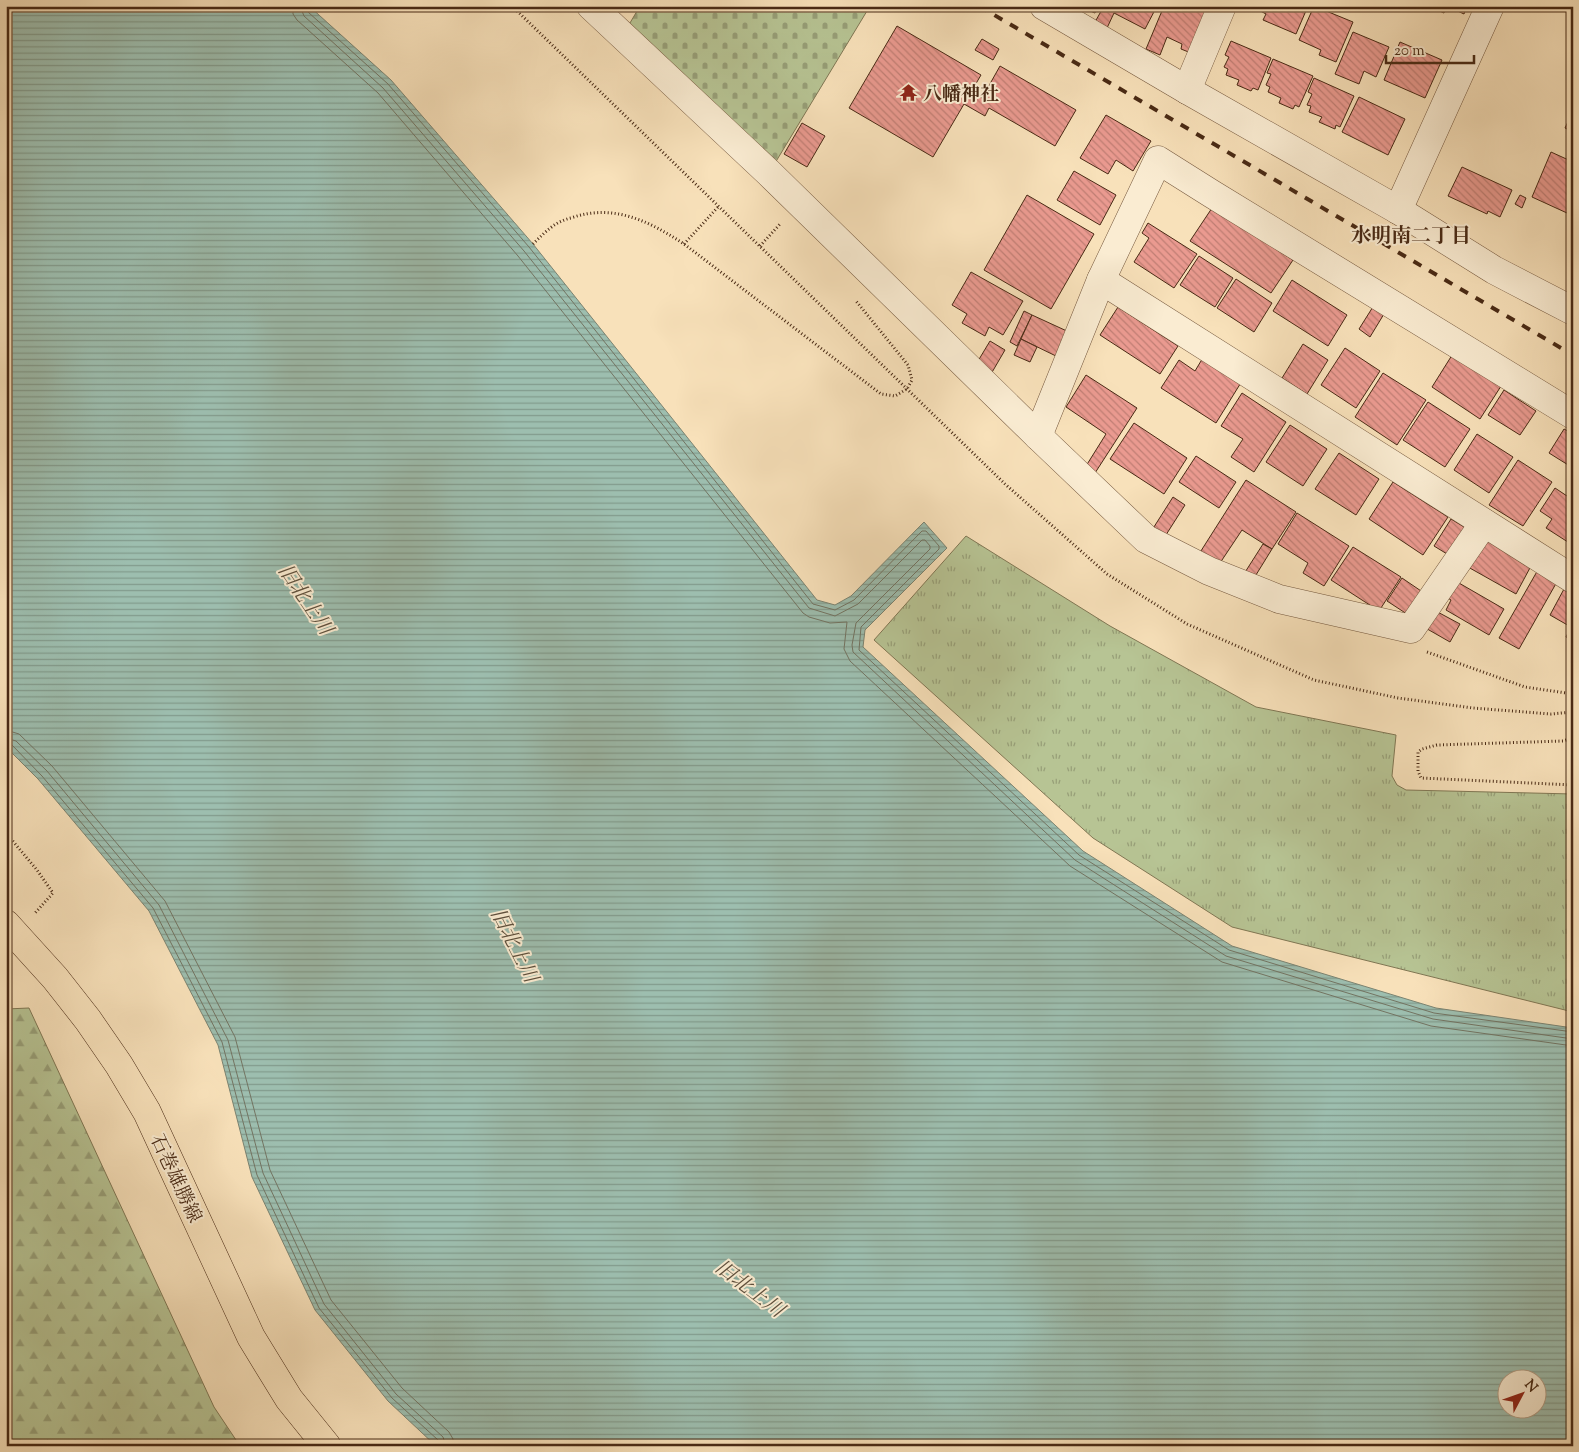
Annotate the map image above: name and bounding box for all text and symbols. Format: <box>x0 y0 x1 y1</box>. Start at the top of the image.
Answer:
scale bar <box>1386 32 1474 64</box>
text: 20 m <box>1394 41 1425 62</box>
place label: 八幡神社 <box>923 82 999 109</box>
temple icon: 八幡神社 <box>899 83 919 103</box>
district label: 水明南二丁目 <box>1351 223 1471 252</box>
water label: 旧北上川 <box>270 559 339 643</box>
water label: 旧北上川 <box>482 904 545 990</box>
street label: 石巻雄勝線 <box>142 1130 207 1228</box>
water label: 旧北上川 <box>708 1254 791 1327</box>
north arrow <box>1496 1370 1546 1420</box>
text: N <box>1519 1376 1542 1398</box>

